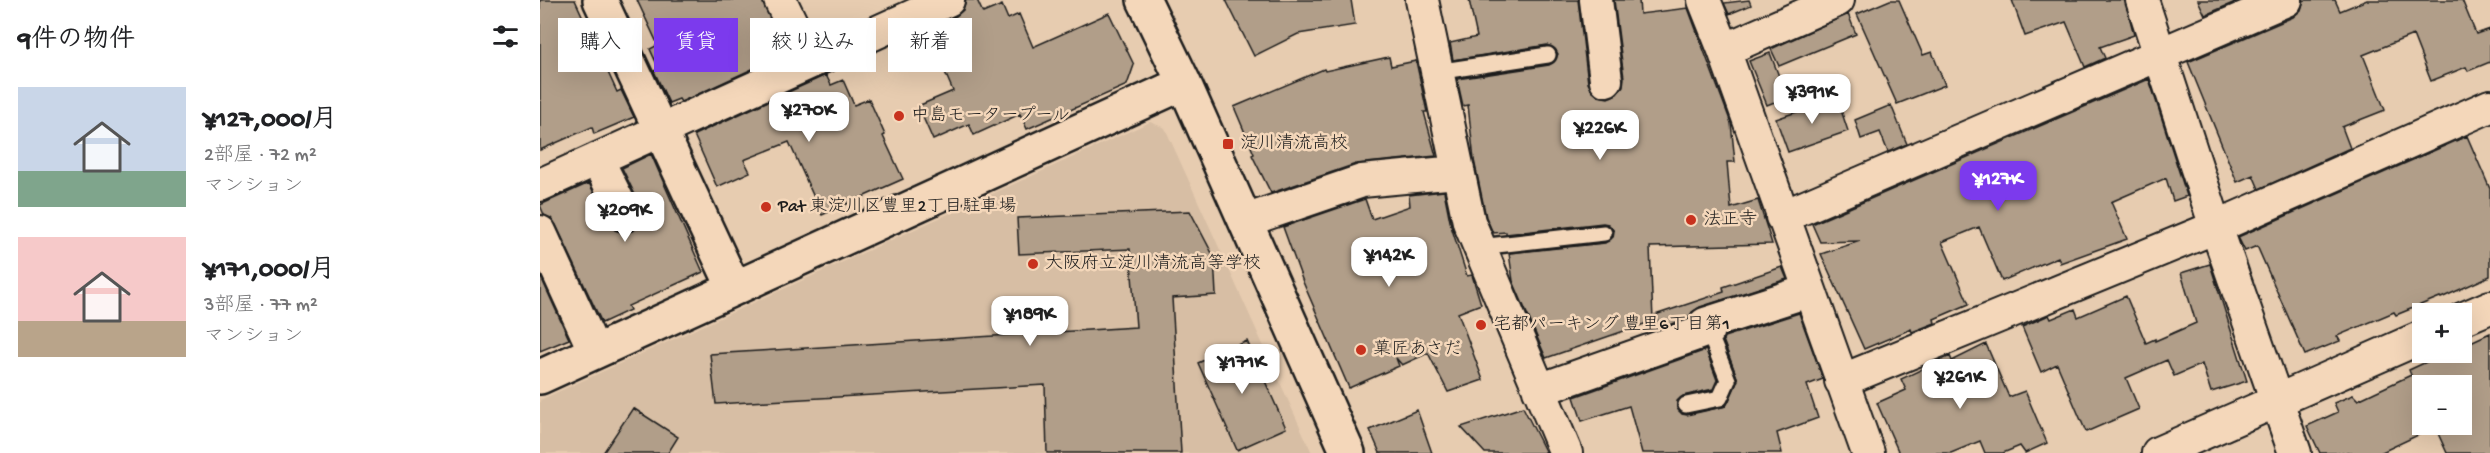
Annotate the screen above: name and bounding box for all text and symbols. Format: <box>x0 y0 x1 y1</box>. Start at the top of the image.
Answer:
chip: 購入 <box>558 18 642 72</box>
chip: 賃貸 <box>654 18 738 72</box>
chip: 絞り込み <box>750 18 876 72</box>
chip: 新着 <box>888 18 972 72</box>
icon: filters <box>489 20 522 53</box>
text: 9件の物件 <box>18 26 135 57</box>
pin: ¥391K <box>1770 74 1854 125</box>
text: ¥391K <box>1788 82 1836 105</box>
pin: ¥270K <box>767 92 851 143</box>
text: ¥270K <box>783 100 835 123</box>
place label: 中島モータープール <box>911 105 1070 127</box>
text: ¥127,000/月 <box>204 106 338 137</box>
marker: 中島モータープール <box>892 109 906 123</box>
pin: ¥226K <box>1558 110 1642 161</box>
icon: home <box>66 111 138 183</box>
text: ¥226K <box>1575 118 1625 141</box>
place label: 淀川清流高校 <box>1240 133 1348 155</box>
marker: 淀川清流高校 <box>1221 137 1235 151</box>
text: 2部屋 · 72 m² <box>204 145 317 168</box>
pin: ¥127K <box>1956 161 2040 212</box>
text: ¥127K <box>1974 169 2022 192</box>
text: マンション <box>204 176 303 199</box>
pin: ¥209K <box>583 192 667 243</box>
place label: Pat 東淀川区豊里2丁目駐車場 <box>777 196 1016 218</box>
text: ¥209K <box>599 200 651 223</box>
marker: Pat 東淀川区豊里2丁目駐車場 <box>759 200 773 214</box>
place label: 法正寺 <box>1703 209 1757 231</box>
marker: 法正寺 <box>1684 213 1698 227</box>
pin: ¥142K <box>1347 237 1431 288</box>
text: ¥142K <box>1365 245 1413 268</box>
place label: 大阪府立淀川清流高等学校 <box>1045 253 1261 275</box>
text: ¥171,000/月 <box>204 256 335 287</box>
marker: 大阪府立淀川清流高等学校 <box>1026 257 1040 271</box>
icon: home <box>66 261 138 333</box>
text: 3部屋 · 77 m² <box>204 295 318 318</box>
pin: ¥189K <box>988 296 1072 347</box>
map controls <box>2412 303 2472 435</box>
button: + <box>2412 303 2472 363</box>
text: ¥189K <box>1005 304 1055 327</box>
place label: 宅都パーキング 豊里6丁目第1 <box>1493 314 1730 336</box>
marker: 宅都パーキング 豊里6丁目第1 <box>1474 318 1488 332</box>
text: マンション <box>204 326 303 349</box>
place label: 菓匠あさだ <box>1373 339 1462 361</box>
marker: 菓匠あさだ <box>1354 343 1368 357</box>
pin: ¥171K <box>1200 344 1284 395</box>
text: ¥171K <box>1219 352 1265 375</box>
pin: ¥261K <box>1918 359 2002 410</box>
text: ¥261K <box>1936 367 1984 390</box>
button: − <box>2412 375 2472 435</box>

